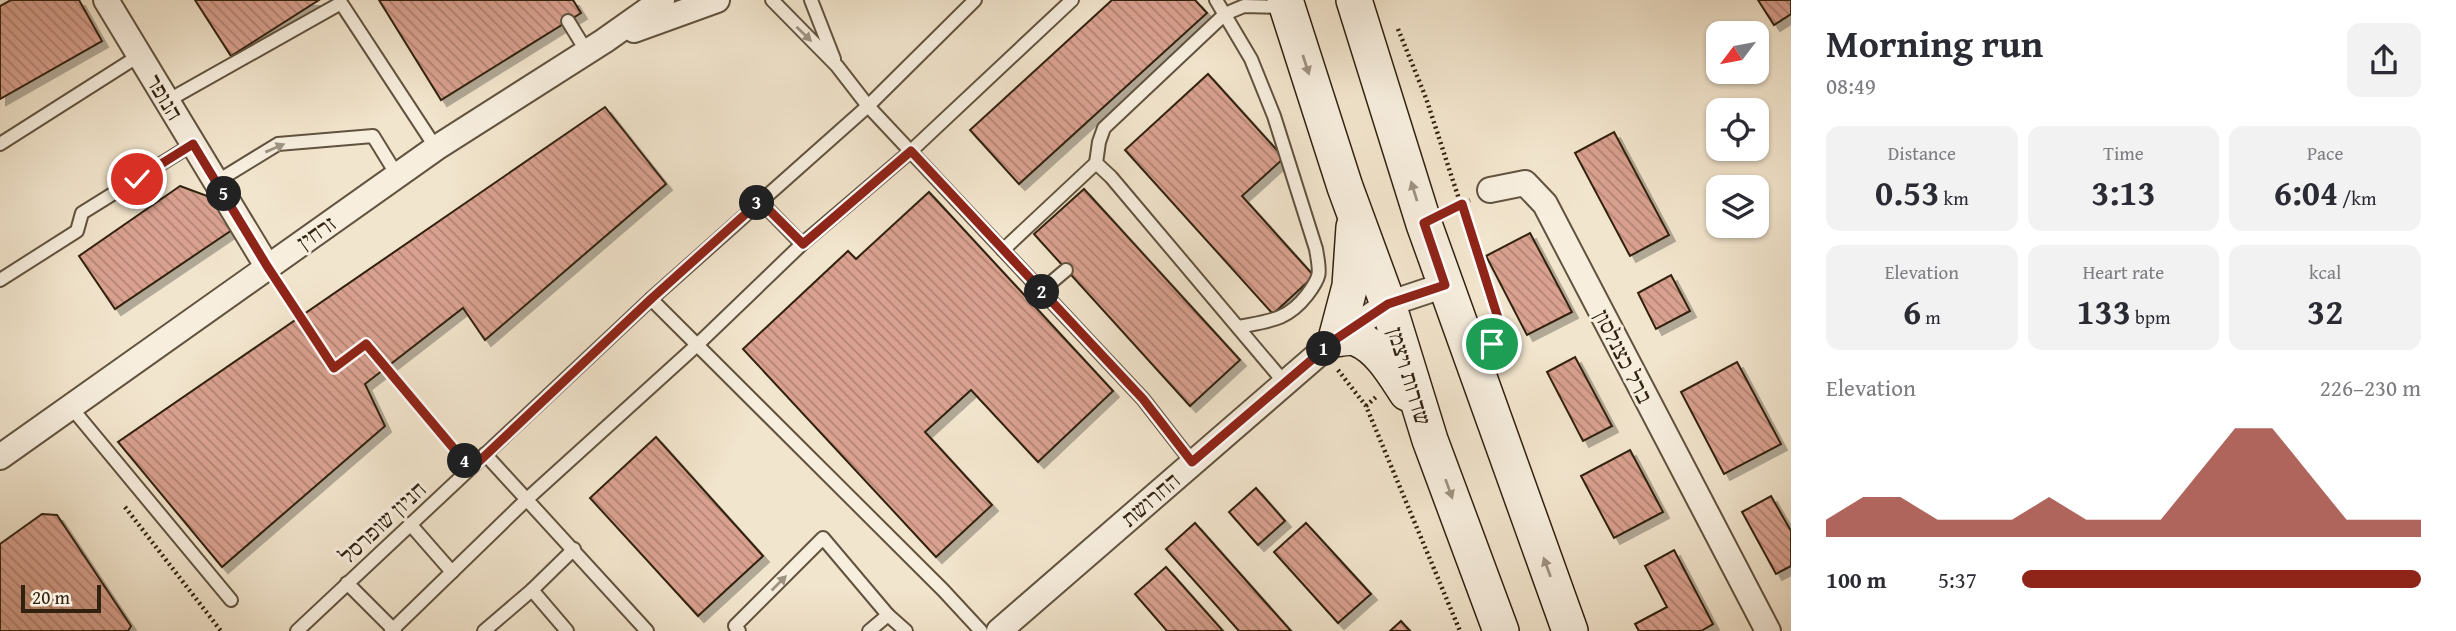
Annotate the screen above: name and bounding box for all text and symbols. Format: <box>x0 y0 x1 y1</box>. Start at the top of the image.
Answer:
text: Morning run <box>1826 15 2043 71</box>
north arrow <box>1706 21 1769 84</box>
map controls <box>1706 21 1769 238</box>
button: share <box>2347 23 2421 97</box>
one-way arrow <box>795 25 812 42</box>
one-way arrow <box>1301 55 1311 76</box>
street label: הנופר <box>138 68 192 126</box>
text: 08:49 <box>1826 69 1876 102</box>
button: locate <box>1706 98 1769 161</box>
text: Distance <box>1888 139 1956 167</box>
text: Time <box>2103 139 2144 167</box>
text: Pace <box>2307 139 2343 167</box>
one-way arrow <box>265 142 285 154</box>
pin <box>107 149 167 209</box>
icon: check <box>118 160 156 198</box>
text: 0.53 <box>1875 167 1939 218</box>
text: 3:13 <box>2091 167 2156 218</box>
text: 6:04 <box>2274 167 2338 218</box>
button: layers <box>1706 175 1769 238</box>
pin: 5 <box>206 176 242 212</box>
text: 5 <box>219 179 228 207</box>
one-way arrow <box>1408 180 1418 201</box>
text: km <box>1939 184 1969 212</box>
text: /km <box>2338 184 2376 212</box>
pin: 3 <box>740 186 774 220</box>
text: 3 <box>752 188 761 216</box>
street label: זרחין <box>290 207 342 257</box>
text: Elevation <box>1885 258 1959 286</box>
text: Heart rate <box>2083 258 2164 286</box>
text: kcal <box>2309 258 2341 286</box>
pin: 2 <box>1024 274 1060 310</box>
text: 2 <box>1037 277 1046 305</box>
text: 6 <box>1903 286 1921 337</box>
text: 133 <box>2076 286 2131 337</box>
text: 32 <box>2307 286 2343 337</box>
street label: ברל כצנלסון <box>1586 303 1662 409</box>
text: m <box>1921 303 1941 331</box>
text: bpm <box>2131 303 2171 331</box>
pin <box>1462 314 1522 374</box>
street label: שדרות ויצמן <box>1380 323 1440 429</box>
icon: arrive <box>1473 325 1511 363</box>
pin: 1 <box>1306 332 1342 366</box>
text: 1 <box>1319 334 1328 362</box>
text: Elevation <box>1826 371 1916 404</box>
text: 226–230 m <box>2320 371 2421 404</box>
pin: 4 <box>448 444 482 478</box>
text: 4 <box>460 446 469 474</box>
street label: החרושת <box>1113 464 1187 534</box>
street label: חניון שופרסל <box>331 473 433 571</box>
one-way arrow <box>1444 479 1455 500</box>
one-way arrow <box>1541 556 1552 577</box>
text: 100 m <box>1826 563 1887 596</box>
text: 5:37 <box>1938 563 1977 596</box>
one-way arrow <box>770 575 787 591</box>
scale bar <box>21 582 102 614</box>
text: 20 m <box>32 583 70 611</box>

